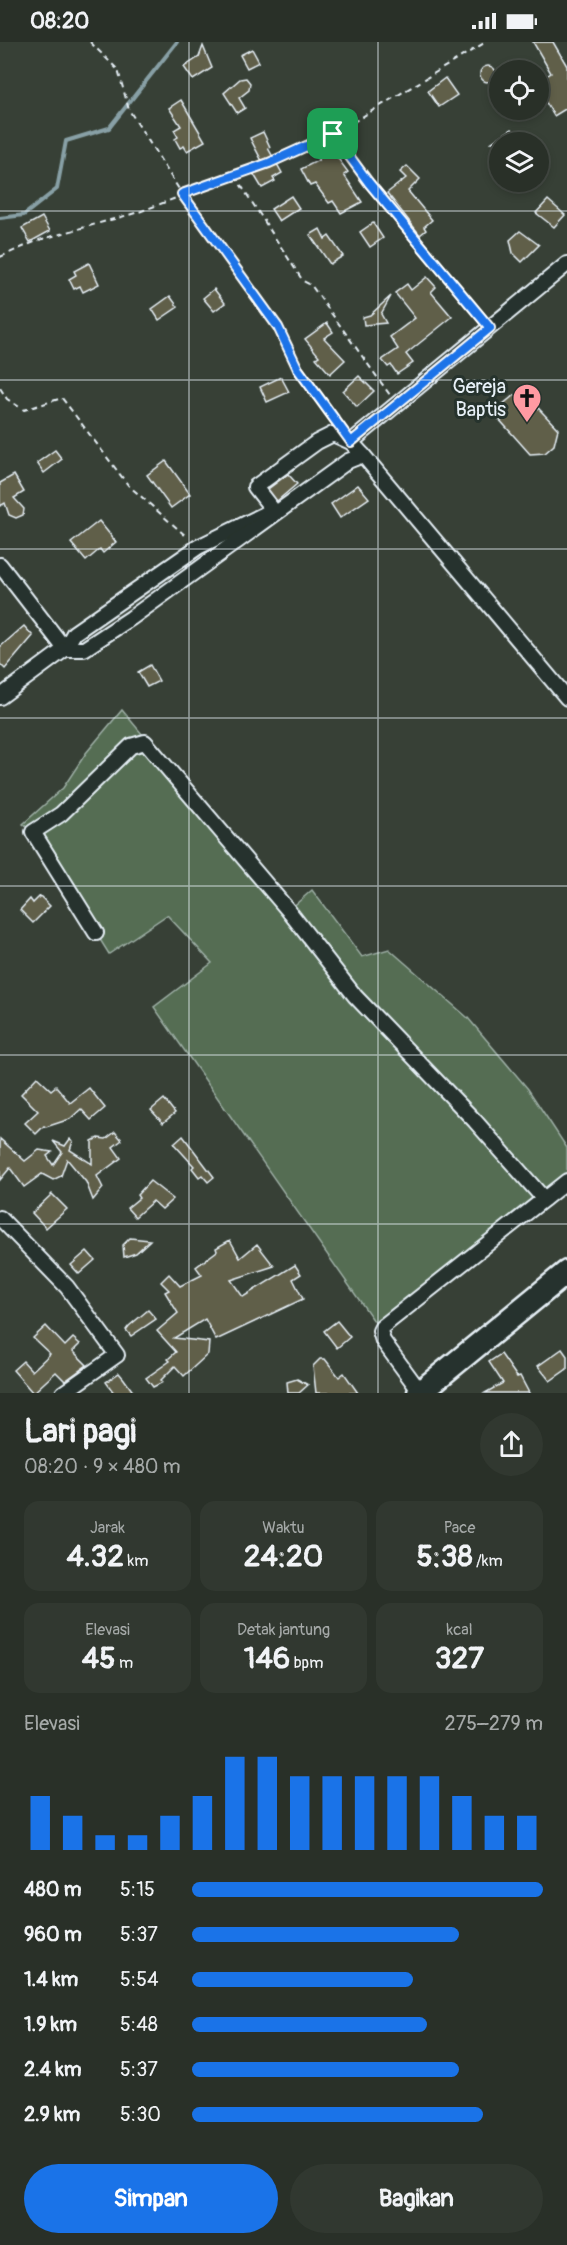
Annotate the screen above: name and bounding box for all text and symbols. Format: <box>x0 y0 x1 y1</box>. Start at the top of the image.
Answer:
text: 08:20 <box>30 7 89 35</box>
map controls <box>489 60 549 192</box>
button: locate <box>489 60 549 120</box>
pin <box>307 108 358 159</box>
icon: arrive <box>316 117 349 150</box>
button: layers <box>489 132 549 192</box>
place label: Gereja Baptis <box>452 374 506 422</box>
church icon: Gereja Baptis <box>511 382 543 424</box>
text: Lari pagi <box>24 1411 136 1452</box>
button: share <box>480 1413 543 1476</box>
text: 08:20 · 9 × 480 m <box>24 1454 180 1479</box>
text: Jarak <box>90 1518 125 1538</box>
text: Waktu <box>262 1518 305 1538</box>
text: Pace <box>444 1518 475 1538</box>
text: 4.32 <box>67 1538 124 1575</box>
text: 24:20 <box>244 1538 323 1575</box>
text: 5:38 <box>416 1538 473 1575</box>
text: km <box>124 1551 148 1571</box>
text: /km <box>473 1551 503 1571</box>
text: Elevasi <box>85 1620 130 1640</box>
text: Detak jantung <box>237 1620 330 1640</box>
text: kcal <box>446 1620 473 1640</box>
text: 45 <box>82 1640 115 1677</box>
text: 146 <box>244 1640 290 1677</box>
text: 327 <box>435 1640 484 1677</box>
text: m <box>115 1653 133 1673</box>
text: bpm <box>290 1653 323 1673</box>
text: Elevasi <box>24 1711 80 1736</box>
text: 275–279 m <box>444 1711 543 1736</box>
text: 480 m <box>24 1877 81 1902</box>
text: 5:15 <box>120 1877 155 1902</box>
text: 960 m <box>24 1922 82 1947</box>
text: 5:37 <box>120 1922 158 1947</box>
text: 1.4 km <box>24 1967 78 1992</box>
text: 5:54 <box>120 1967 159 1992</box>
text: 1.9 km <box>24 2012 77 2037</box>
text: 5:48 <box>120 2012 158 2037</box>
text: 2.4 km <box>24 2057 82 2082</box>
text: 5:37 <box>120 2057 158 2082</box>
text: 2.9 km <box>24 2102 80 2127</box>
text: 5:30 <box>120 2102 161 2127</box>
button: Simpan <box>24 2164 278 2233</box>
button: Bagikan <box>290 2164 543 2233</box>

